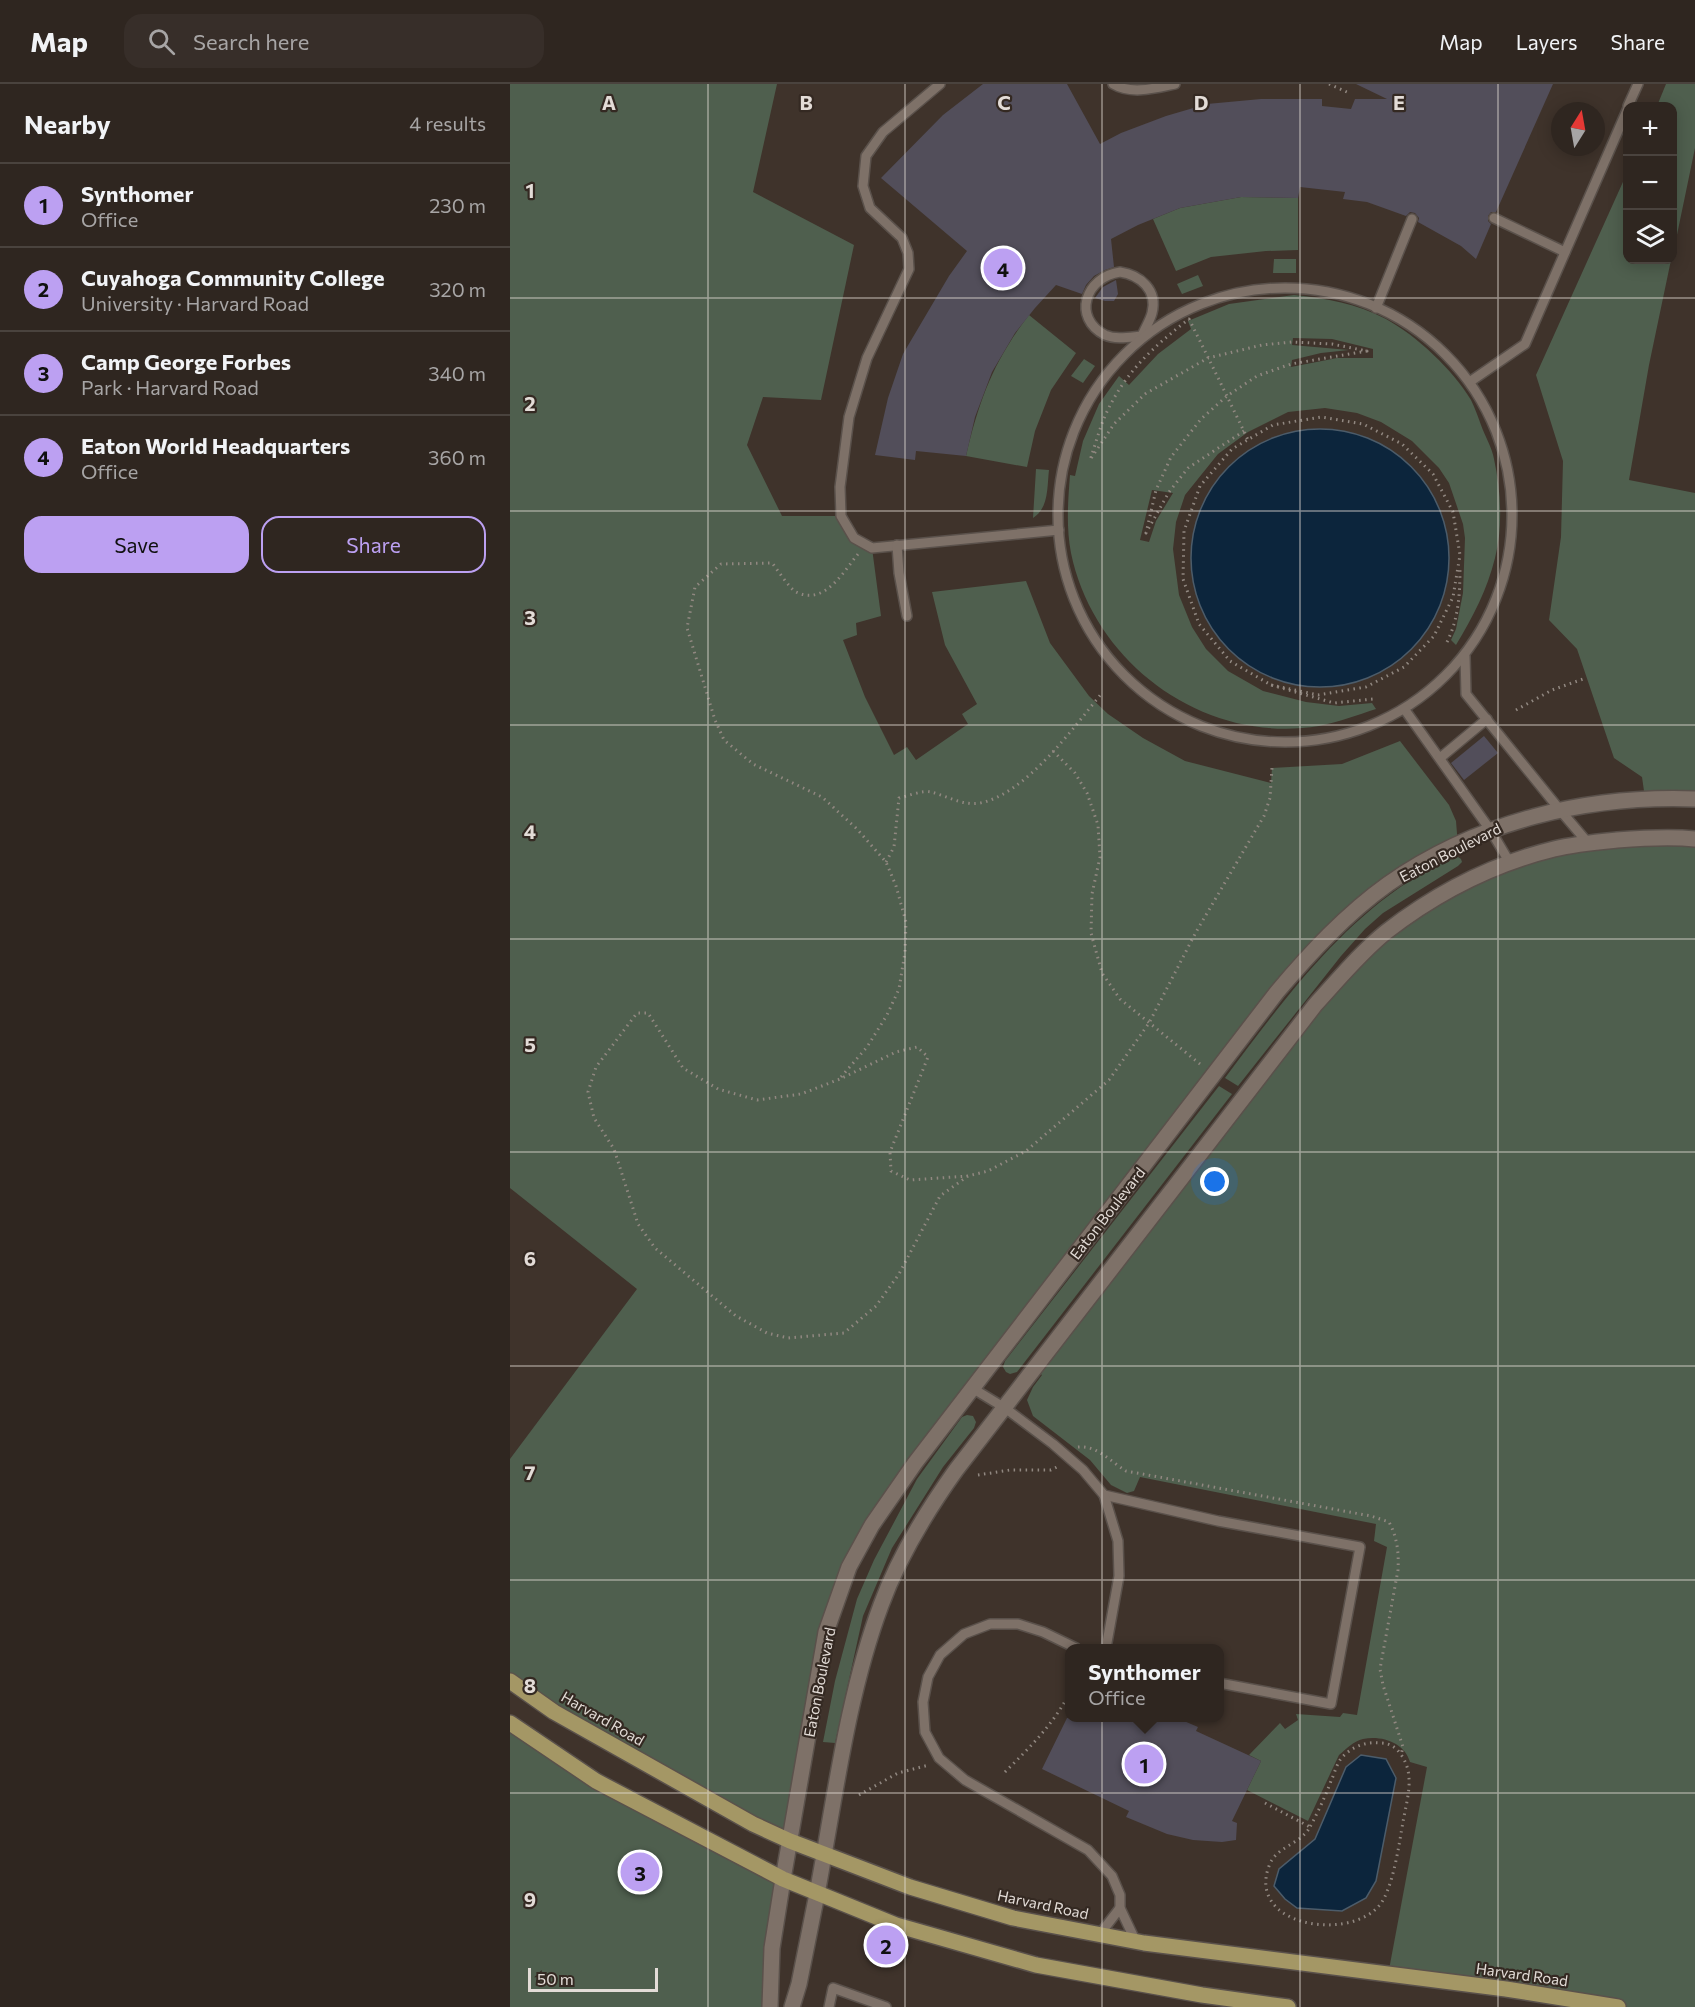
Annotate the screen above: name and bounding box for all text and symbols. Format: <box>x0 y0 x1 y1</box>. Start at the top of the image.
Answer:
search box <box>124 14 544 68</box>
text: Map <box>30 24 88 58</box>
icon: search <box>145 25 178 58</box>
text: Search here <box>193 28 309 55</box>
text: Map <box>1439 29 1483 54</box>
text: Layers <box>1516 29 1578 54</box>
text: Share <box>1611 29 1665 54</box>
text: A <box>602 90 616 114</box>
text: B <box>799 90 813 114</box>
text: C <box>997 90 1011 114</box>
text: D <box>1194 90 1208 114</box>
text: E <box>1393 90 1405 114</box>
north arrow <box>1551 102 1605 156</box>
map controls <box>1623 102 1677 264</box>
button: + <box>1623 102 1677 156</box>
text: Nearby <box>24 108 111 139</box>
text: 4 results <box>409 111 486 135</box>
button: − <box>1623 156 1677 210</box>
text: 1 <box>525 178 535 202</box>
text: Synthomer <box>81 180 193 207</box>
text: 1 <box>39 193 48 217</box>
text: 230 m <box>429 193 486 217</box>
text: Office <box>81 207 138 231</box>
button: layers <box>1623 210 1677 264</box>
pin: 4 <box>984 246 1022 291</box>
text: Cuyahoga Community College <box>81 264 384 291</box>
text: 2 <box>38 277 49 301</box>
text: 320 m <box>429 277 486 301</box>
text: University · Harvard Road <box>81 291 309 315</box>
text: Camp George Forbes <box>81 348 291 375</box>
text: 3 <box>38 361 49 385</box>
text: 340 m <box>428 361 486 385</box>
text: Park · Harvard Road <box>81 375 259 399</box>
text: 2 <box>524 391 536 415</box>
text: Eaton World Headquarters <box>81 432 350 459</box>
text: 4 <box>37 445 50 469</box>
text: 360 m <box>428 445 486 469</box>
text: Office <box>81 459 138 483</box>
button: Save <box>24 516 249 573</box>
button: Share <box>261 516 486 573</box>
text: 3 <box>524 605 536 629</box>
text: 4 <box>524 819 536 843</box>
street label: Eaton Boulevard <box>1396 819 1504 885</box>
text: 5 <box>524 1032 536 1056</box>
street label: Eaton Boulevard <box>1066 1164 1148 1262</box>
your location <box>1200 1167 1229 1196</box>
text: 6 <box>524 1246 536 1270</box>
text: 7 <box>525 1460 536 1484</box>
street label: Eaton Boulevard <box>800 1626 838 1738</box>
popup <box>1065 1644 1224 1722</box>
text: Synthomer <box>1088 1658 1201 1685</box>
text: 8 <box>524 1673 536 1697</box>
text: Office <box>1088 1685 1146 1709</box>
street label: Harvard Road <box>558 1687 648 1749</box>
pin: 1 <box>1124 1742 1164 1786</box>
pin: 3 <box>620 1850 660 1894</box>
street label: Harvard Road <box>996 1886 1090 1922</box>
text: 9 <box>524 1887 536 1911</box>
pin: 2 <box>866 1922 905 1968</box>
street label: Harvard Road <box>1475 1959 1569 1989</box>
scale bar <box>528 1965 658 1992</box>
text: 50 m <box>537 1969 574 1988</box>

